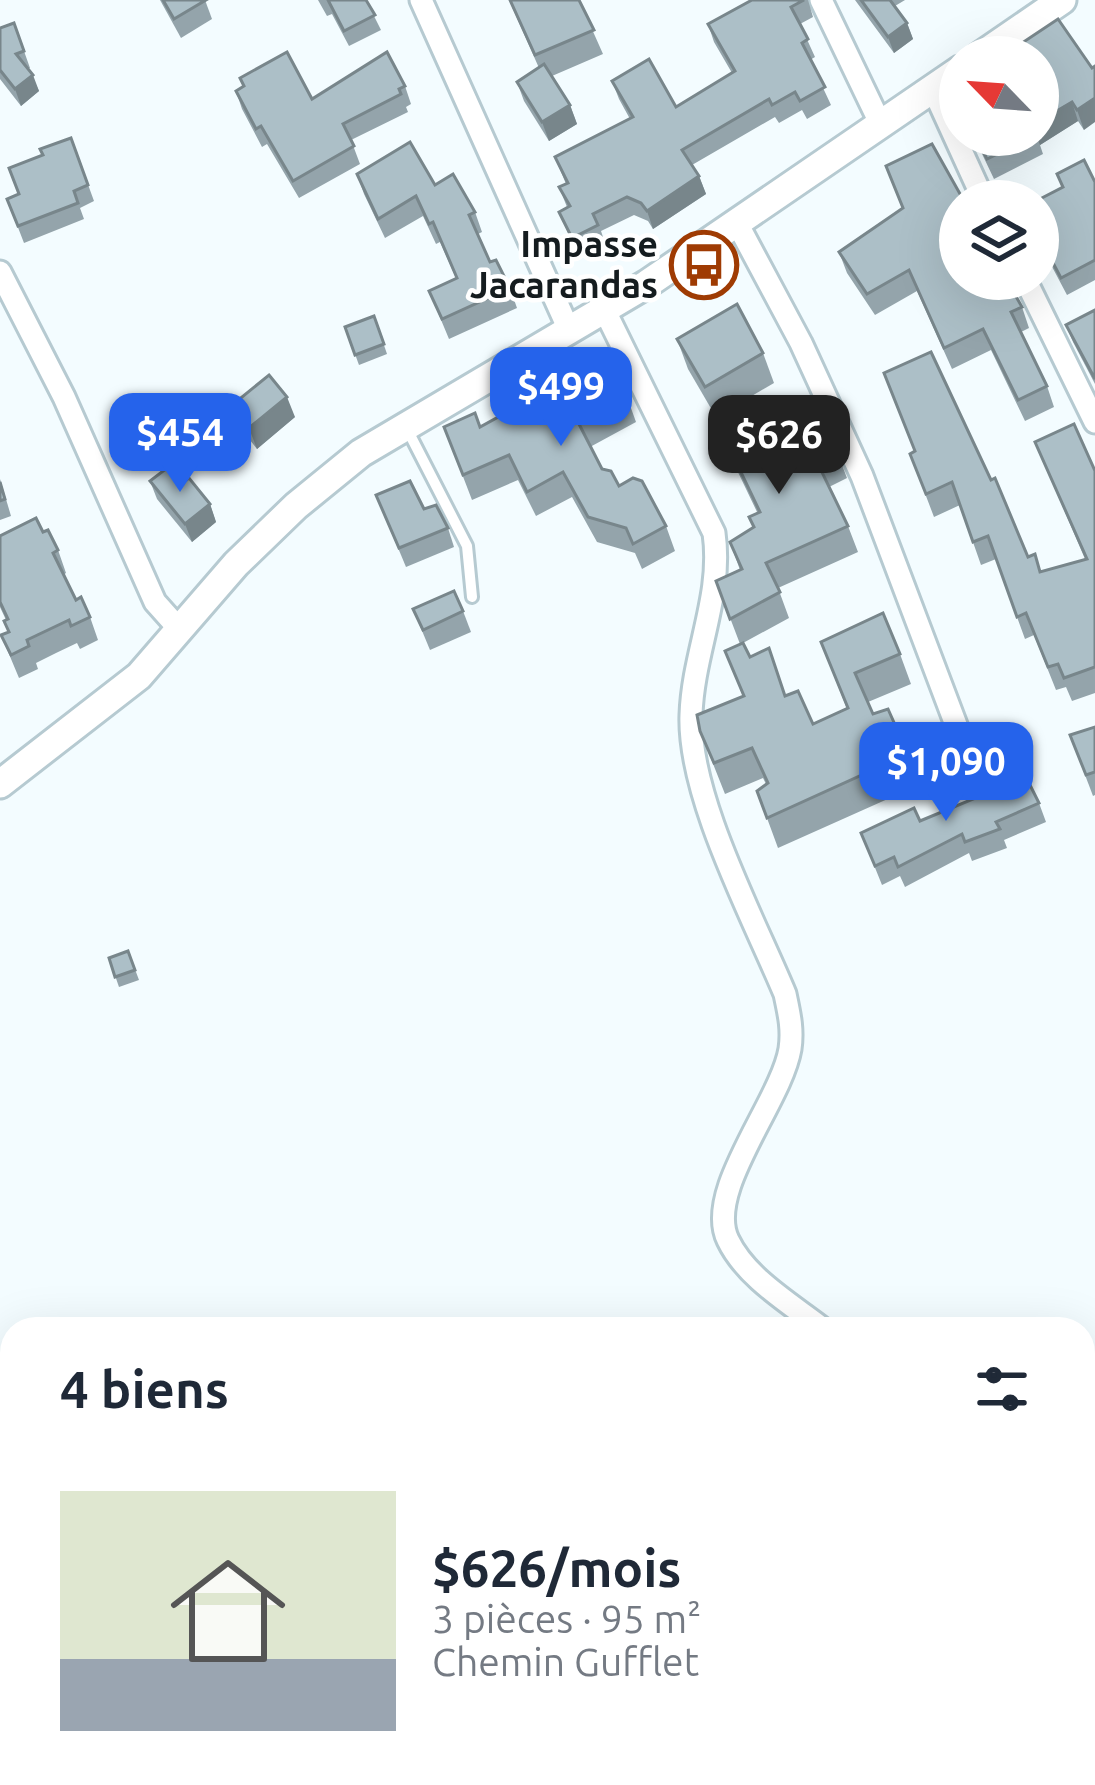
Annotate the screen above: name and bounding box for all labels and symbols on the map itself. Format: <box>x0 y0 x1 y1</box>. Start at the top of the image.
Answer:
north arrow <box>939 36 1059 156</box>
place label: Impasse Jacarandas <box>470 223 658 305</box>
bus stop icon: Impasse Jacarandas <box>669 230 739 300</box>
pin: $499 <box>490 347 632 449</box>
pin: $454 <box>109 393 251 495</box>
pin: $626 <box>708 395 850 497</box>
pin: $1,090 <box>848 722 1044 824</box>

